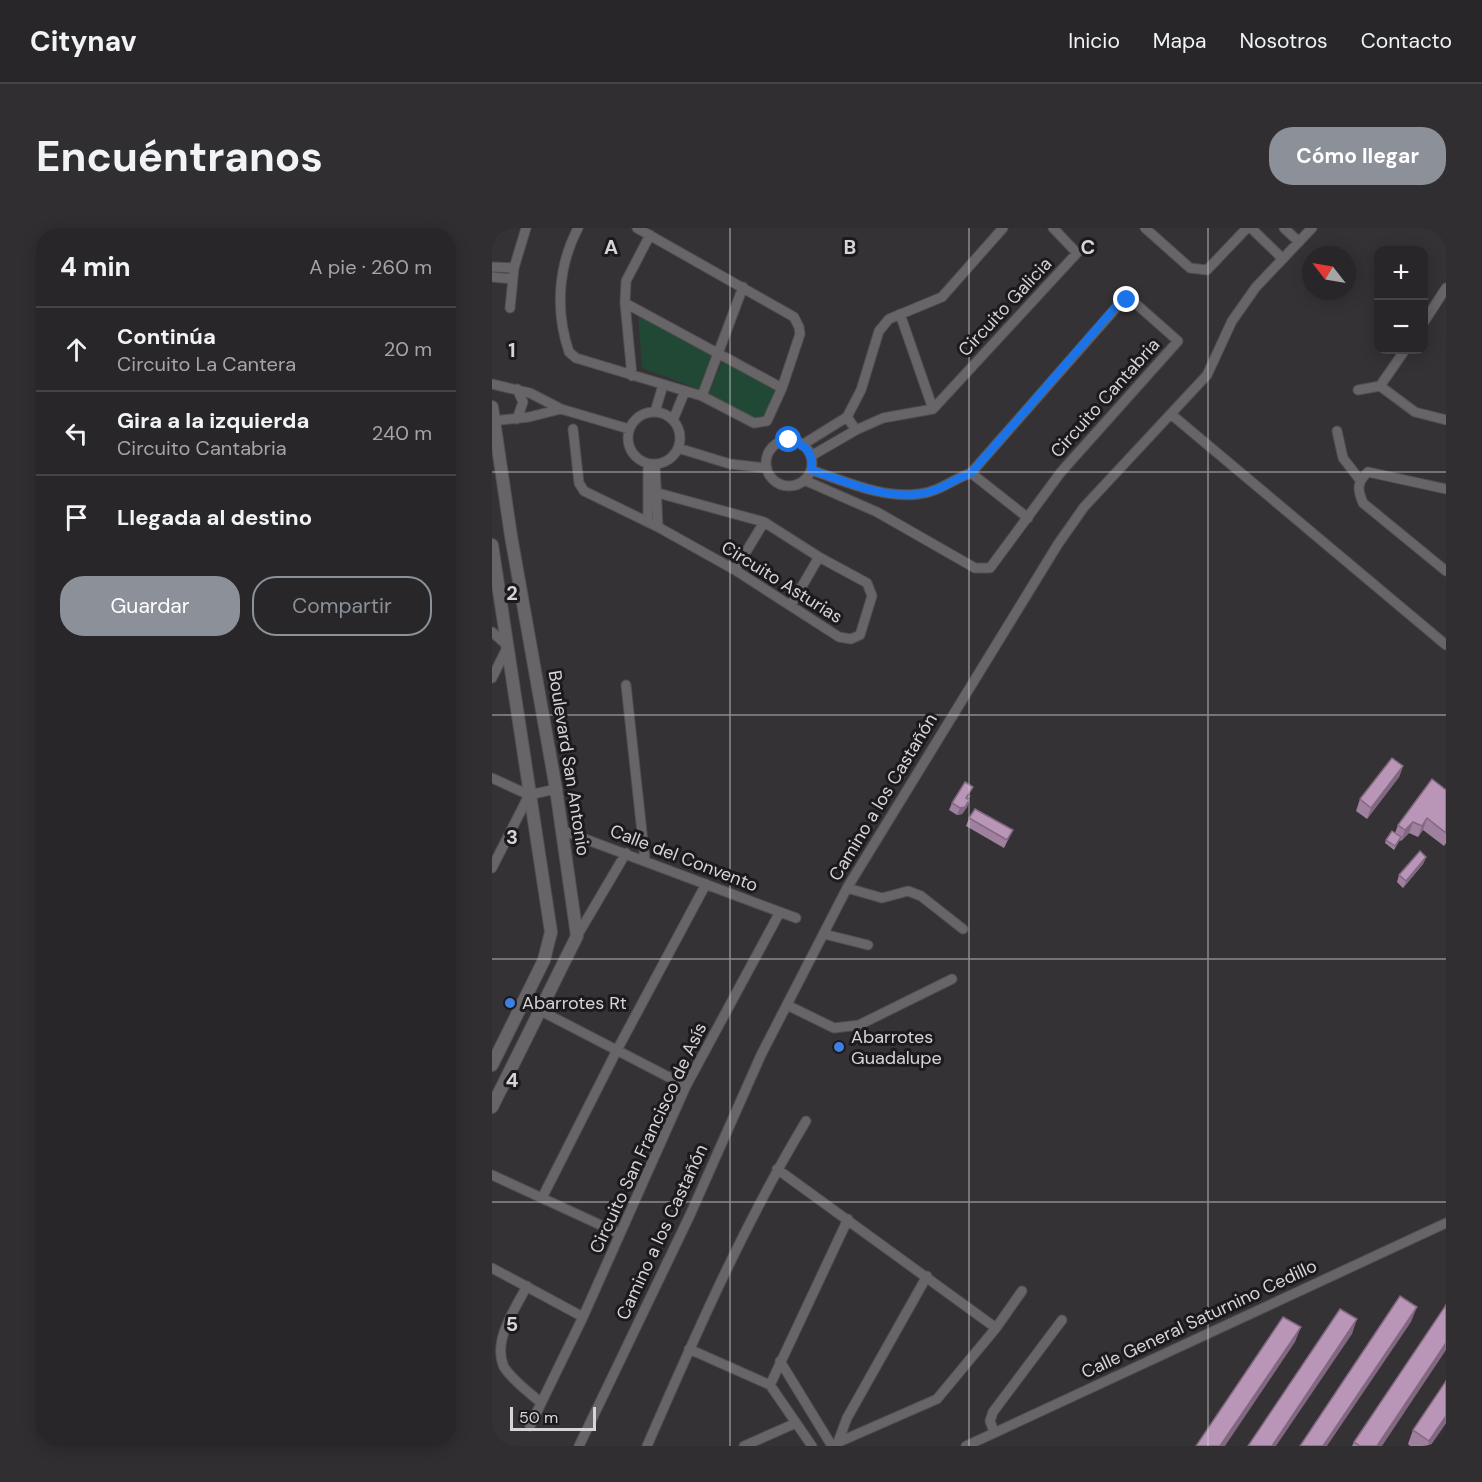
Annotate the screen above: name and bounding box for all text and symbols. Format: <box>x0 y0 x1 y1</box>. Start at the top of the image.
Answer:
text: Citynav <box>30 23 136 60</box>
text: Inicio <box>1068 27 1120 55</box>
text: Mapa <box>1153 27 1207 55</box>
text: Nosotros <box>1240 27 1328 55</box>
text: Contacto <box>1361 27 1452 55</box>
button: Cómo llegar <box>1269 127 1446 185</box>
text: Encuéntranos <box>36 129 323 184</box>
text: A <box>604 234 618 260</box>
text: B <box>844 234 856 260</box>
text: C <box>1081 234 1095 260</box>
north arrow <box>1302 246 1356 300</box>
map controls <box>1374 246 1428 354</box>
button: + <box>1374 246 1428 300</box>
text: 4 min <box>60 250 131 284</box>
street label: Circuito Galicia <box>953 252 1057 362</box>
text: A pie · 260 m <box>309 254 432 280</box>
route end <box>1113 286 1139 312</box>
button: − <box>1374 300 1428 354</box>
text: Continúa <box>117 322 216 351</box>
icon: ahead <box>60 333 93 366</box>
street label: Circuito Cantabria <box>1045 333 1165 463</box>
text: 20 m <box>384 336 432 362</box>
text: 1 <box>508 337 516 363</box>
text: Circuito La Cantera <box>117 351 296 377</box>
text: Gira a la izquierda <box>117 406 309 435</box>
icon: left <box>60 417 93 450</box>
text: 240 m <box>372 420 432 446</box>
route start <box>775 426 801 452</box>
text: Circuito Cantabria <box>117 435 287 461</box>
icon: arrive <box>60 501 93 534</box>
text: Llegada al destino <box>117 503 312 532</box>
street label: Circuito Asturias <box>717 535 847 629</box>
button: Guardar <box>60 576 240 636</box>
button: Compartir <box>252 576 432 636</box>
text: 2 <box>506 580 518 606</box>
street label: Boulevard San Antonio <box>542 669 596 857</box>
street label: Camino a los Castañón <box>823 709 943 885</box>
street label: Calle del Convento <box>606 819 762 897</box>
text: 3 <box>506 824 518 850</box>
place label: Abarrotes Rt <box>522 991 627 1015</box>
marker: Abarrotes Rt <box>503 996 517 1010</box>
street label: Circuito San Francisco de Asís <box>584 1019 712 1257</box>
place label: Abarrotes Guadalupe <box>851 1025 942 1070</box>
marker: Abarrotes Guadalupe <box>832 1040 846 1054</box>
text: 4 <box>506 1067 519 1093</box>
street label: Camino a los Castañón <box>611 1140 713 1324</box>
street label: Calle General Saturnino Cedillo <box>1077 1254 1321 1384</box>
text: 5 <box>506 1311 518 1337</box>
scale bar <box>510 1404 596 1432</box>
text: 50 m <box>519 1407 558 1428</box>

